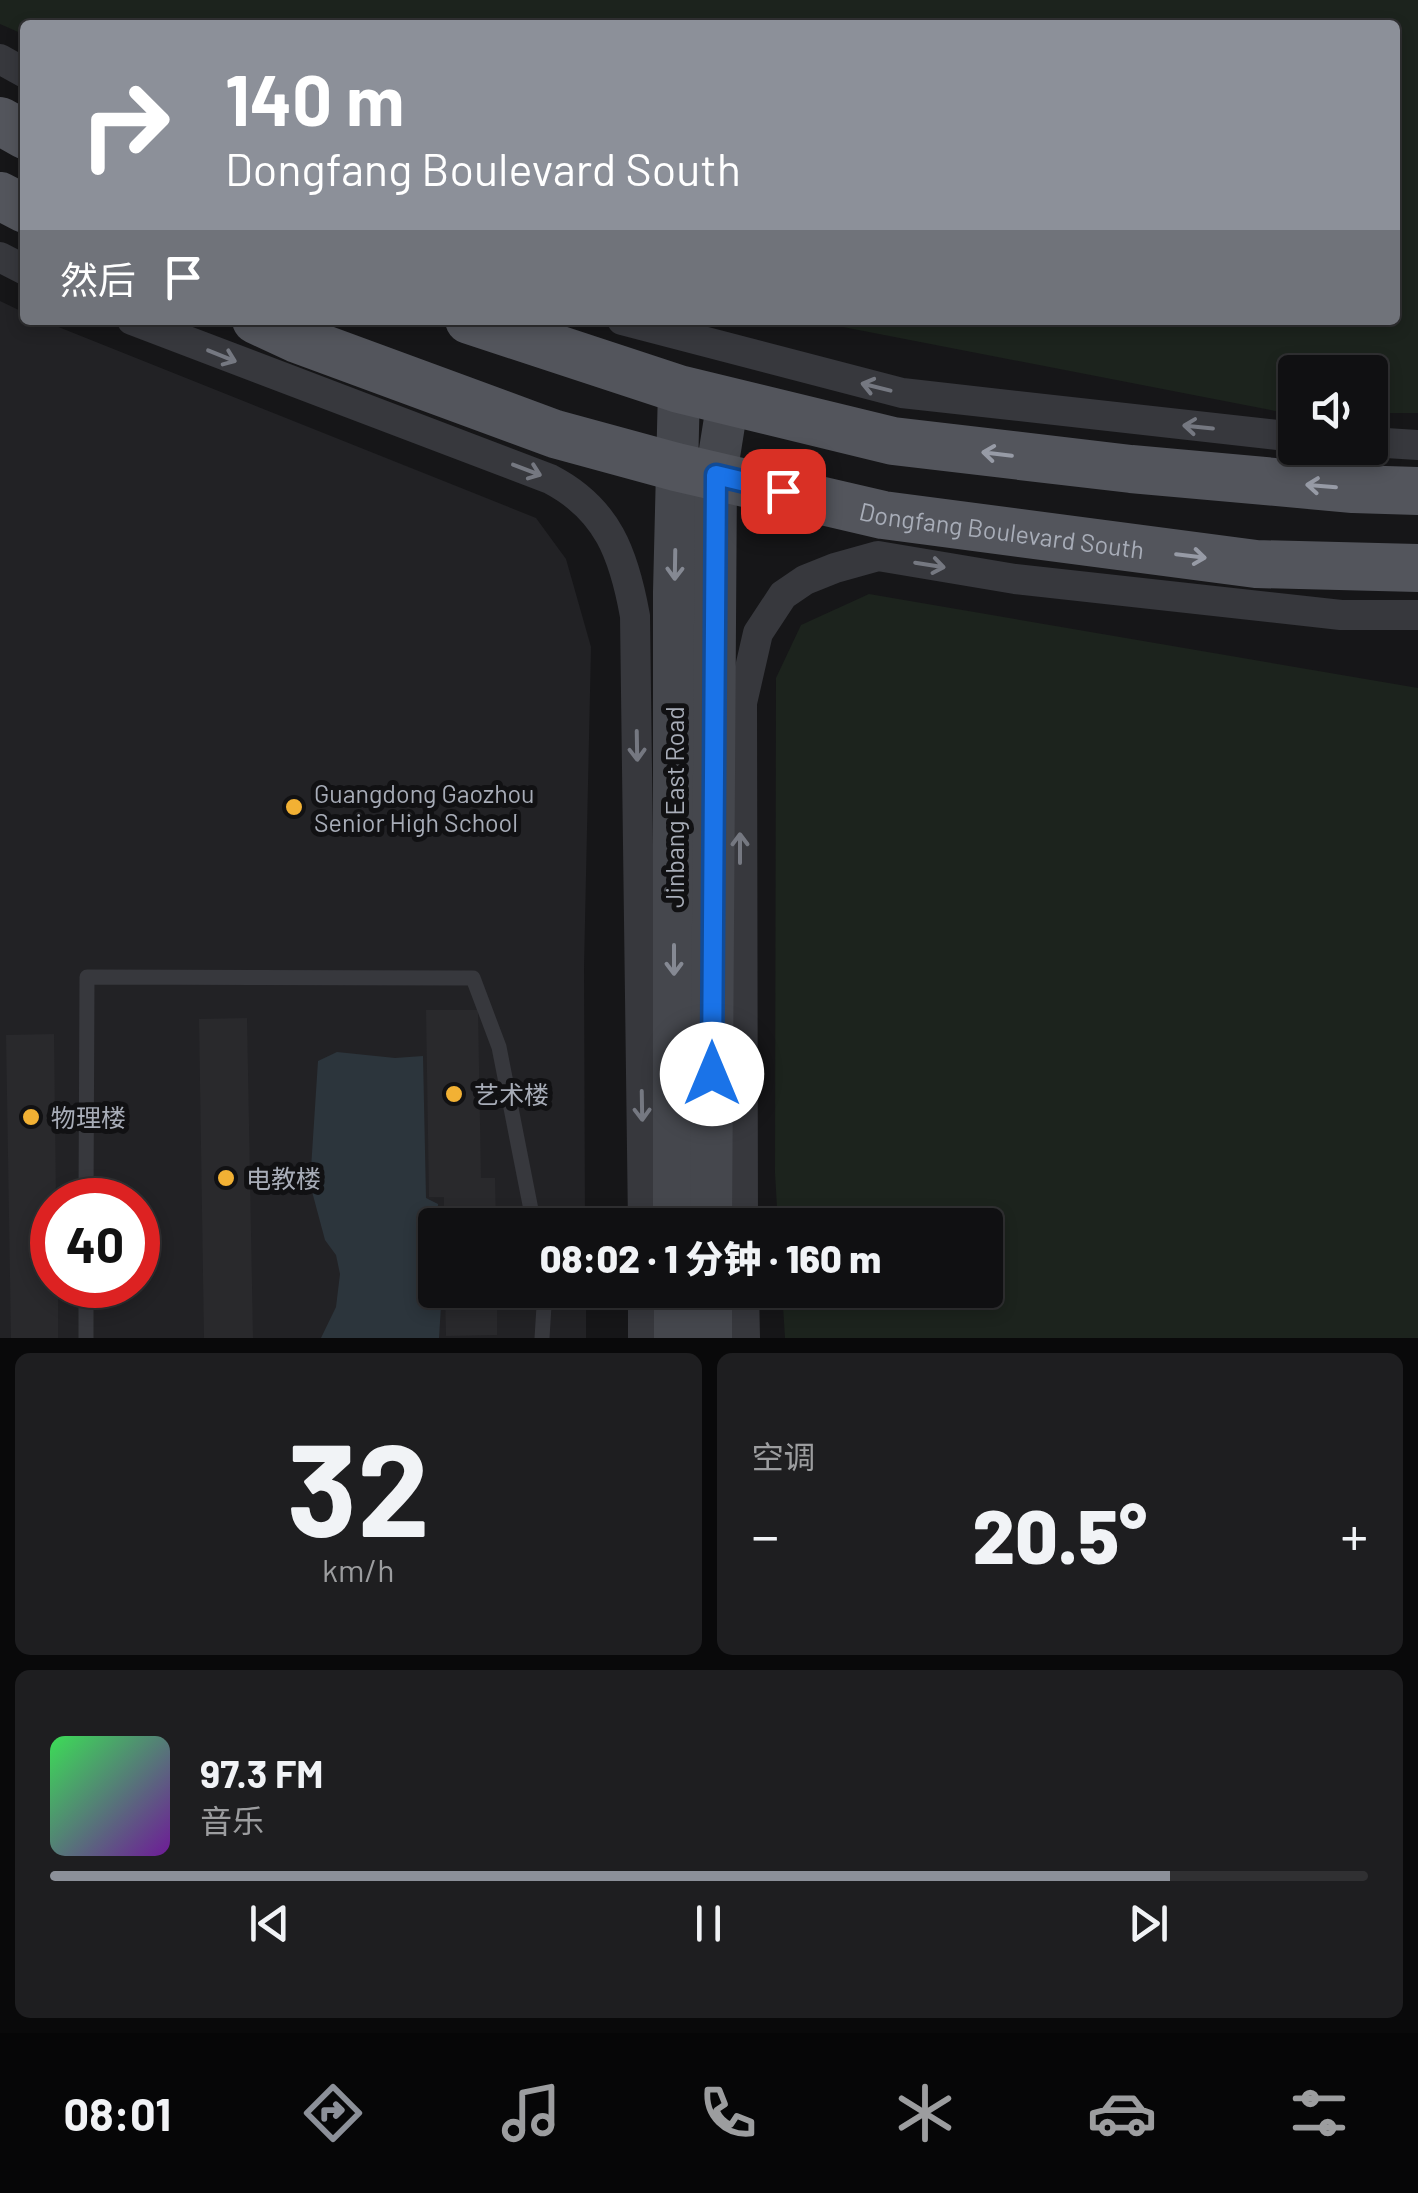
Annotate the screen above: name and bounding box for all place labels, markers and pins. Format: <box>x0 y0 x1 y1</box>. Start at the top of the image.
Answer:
pin <box>741 449 826 534</box>
place label: Guangdong Gaozhou Senior High School <box>314 778 534 837</box>
marker: Guangdong Gaozhou Senior High School <box>283 796 305 818</box>
place label: 艺术楼 <box>474 1079 549 1109</box>
marker: 艺术楼 <box>443 1083 465 1105</box>
place label: 物理楼 <box>51 1102 126 1132</box>
marker: 物理楼 <box>20 1106 42 1128</box>
place label: 电教楼 <box>246 1163 321 1193</box>
marker: 电教楼 <box>215 1167 237 1189</box>

